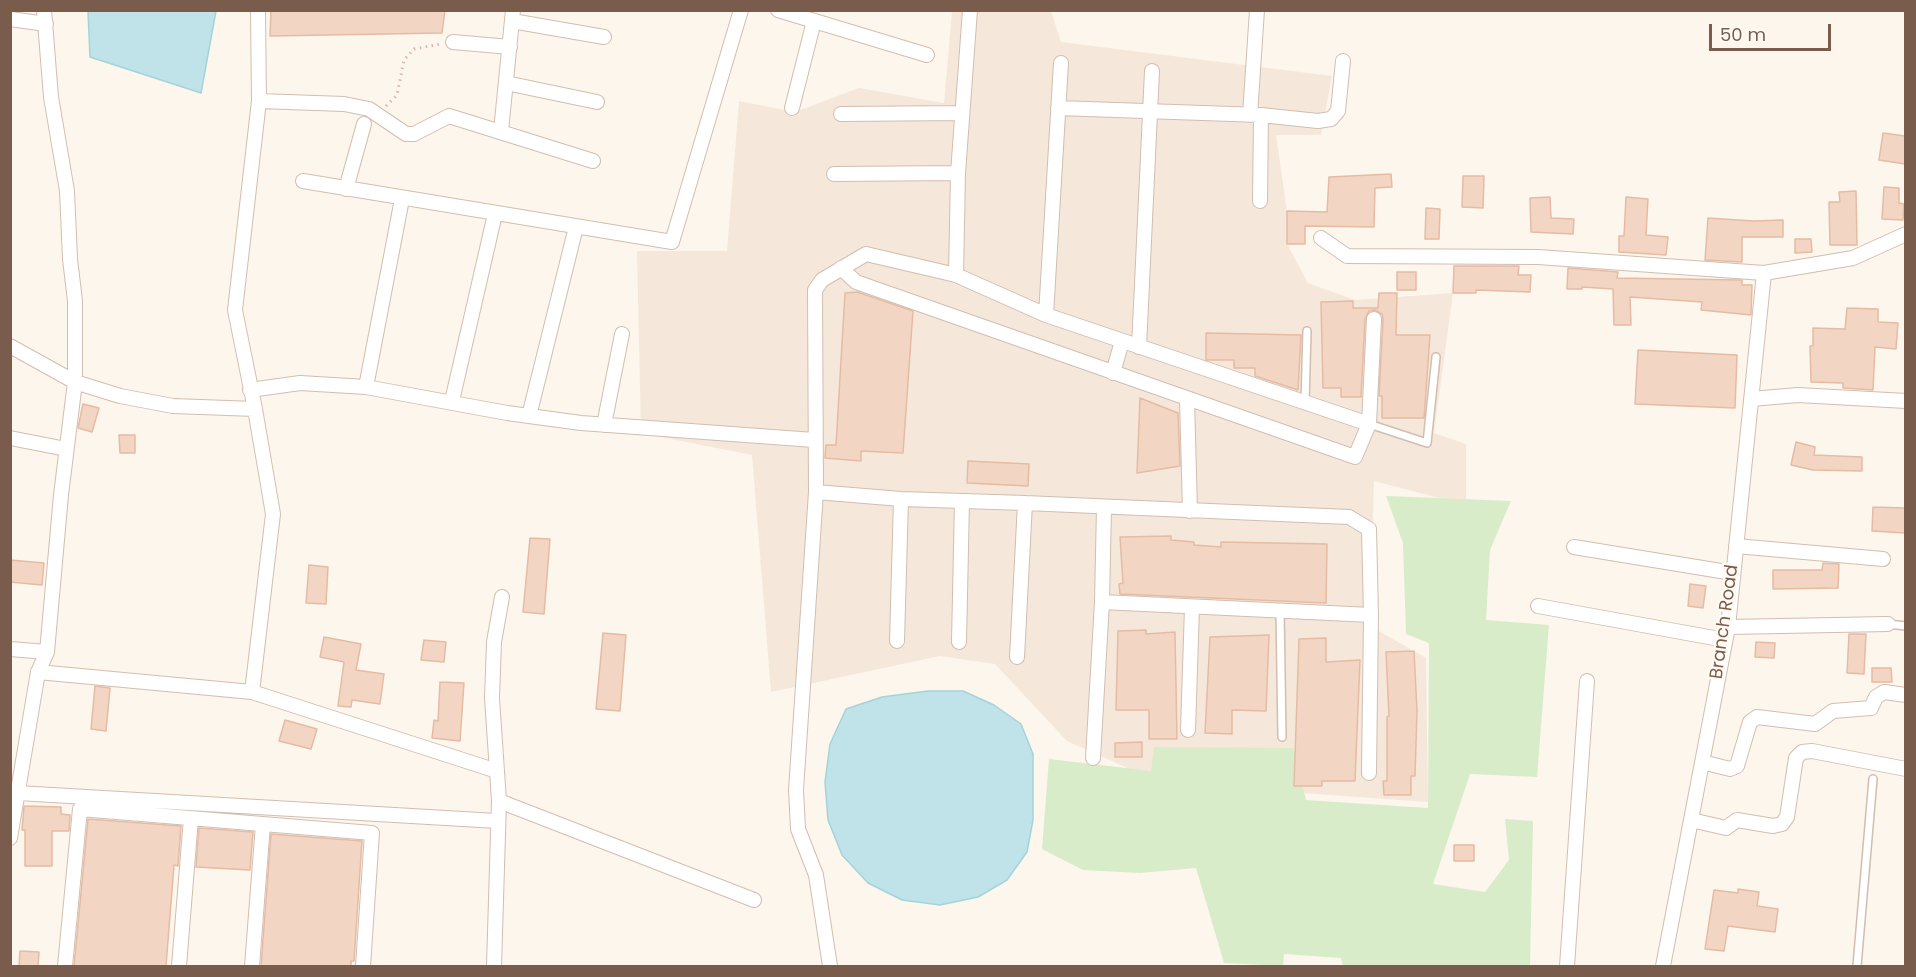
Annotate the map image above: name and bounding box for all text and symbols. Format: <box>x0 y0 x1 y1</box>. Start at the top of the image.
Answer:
scale bar <box>1712 12 1834 50</box>
text: 50 m <box>1720 22 1766 47</box>
street label: Branch Road <box>1706 563 1744 681</box>

